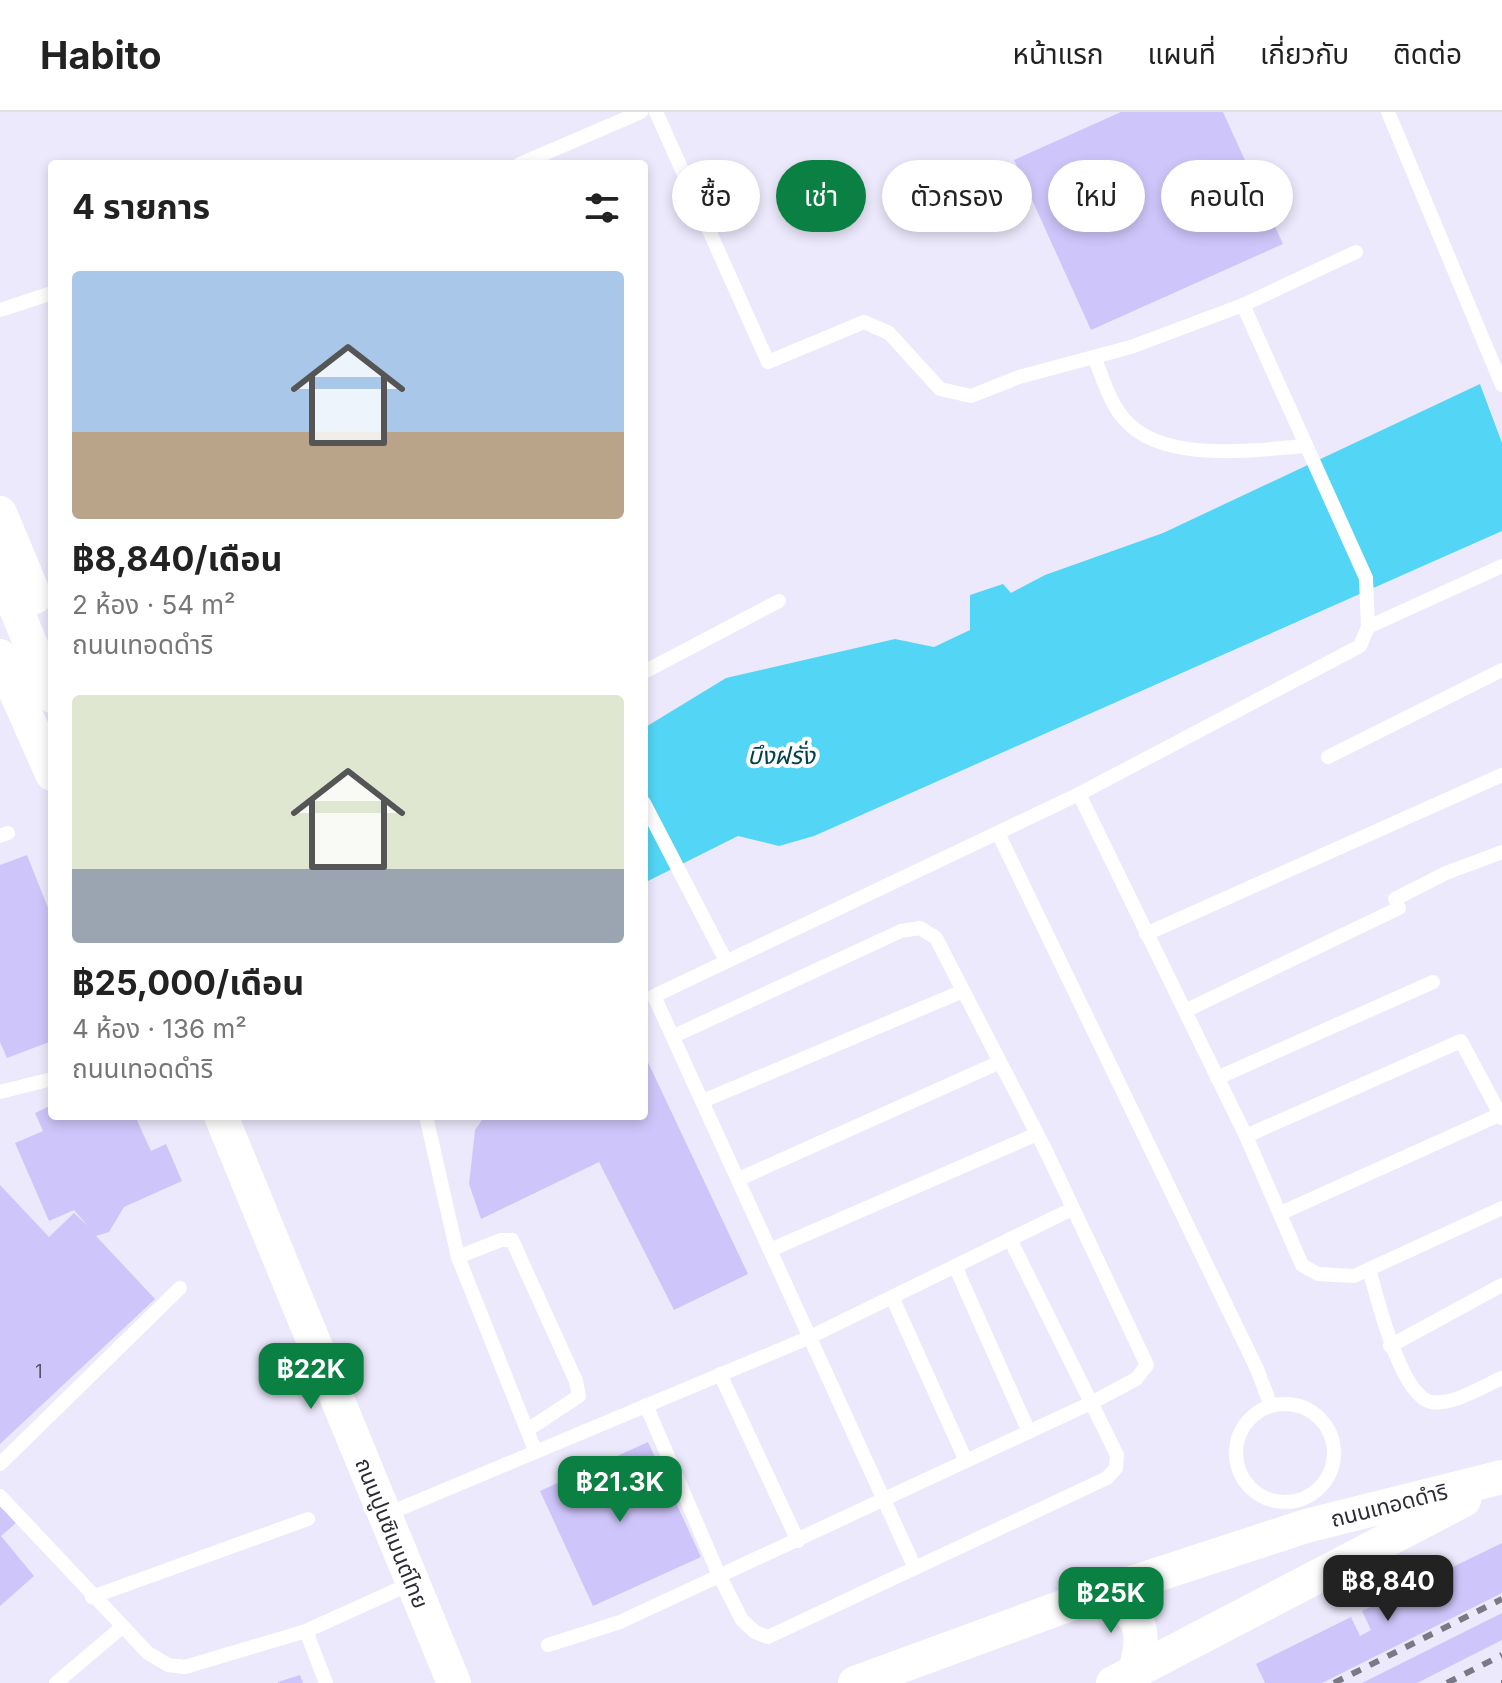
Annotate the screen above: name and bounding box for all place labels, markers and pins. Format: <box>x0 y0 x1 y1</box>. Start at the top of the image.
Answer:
pin: ฿22K <box>264 1343 358 1411</box>
pin: ฿21.3K <box>555 1456 685 1524</box>
pin: ฿8,840 <box>1323 1555 1453 1623</box>
pin: ฿25K <box>1064 1567 1158 1635</box>

